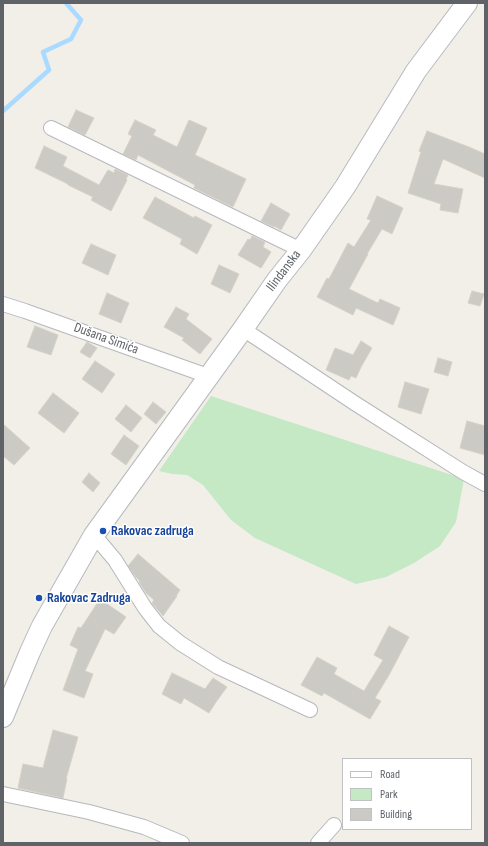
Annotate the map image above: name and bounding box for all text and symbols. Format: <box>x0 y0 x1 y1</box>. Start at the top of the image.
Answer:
street label: Ilindanska <box>263 247 305 295</box>
street label: Dušana Simića <box>71 320 141 358</box>
place label: Rakovac zadruga <box>111 523 194 539</box>
marker: Rakovac zadruga <box>98 526 108 536</box>
place label: Rakovac Zadruga <box>47 590 130 606</box>
marker: Rakovac Zadruga <box>34 593 44 603</box>
legend <box>342 758 472 830</box>
text: Road <box>380 767 400 782</box>
text: Park <box>380 787 398 802</box>
text: Building <box>380 807 412 822</box>

